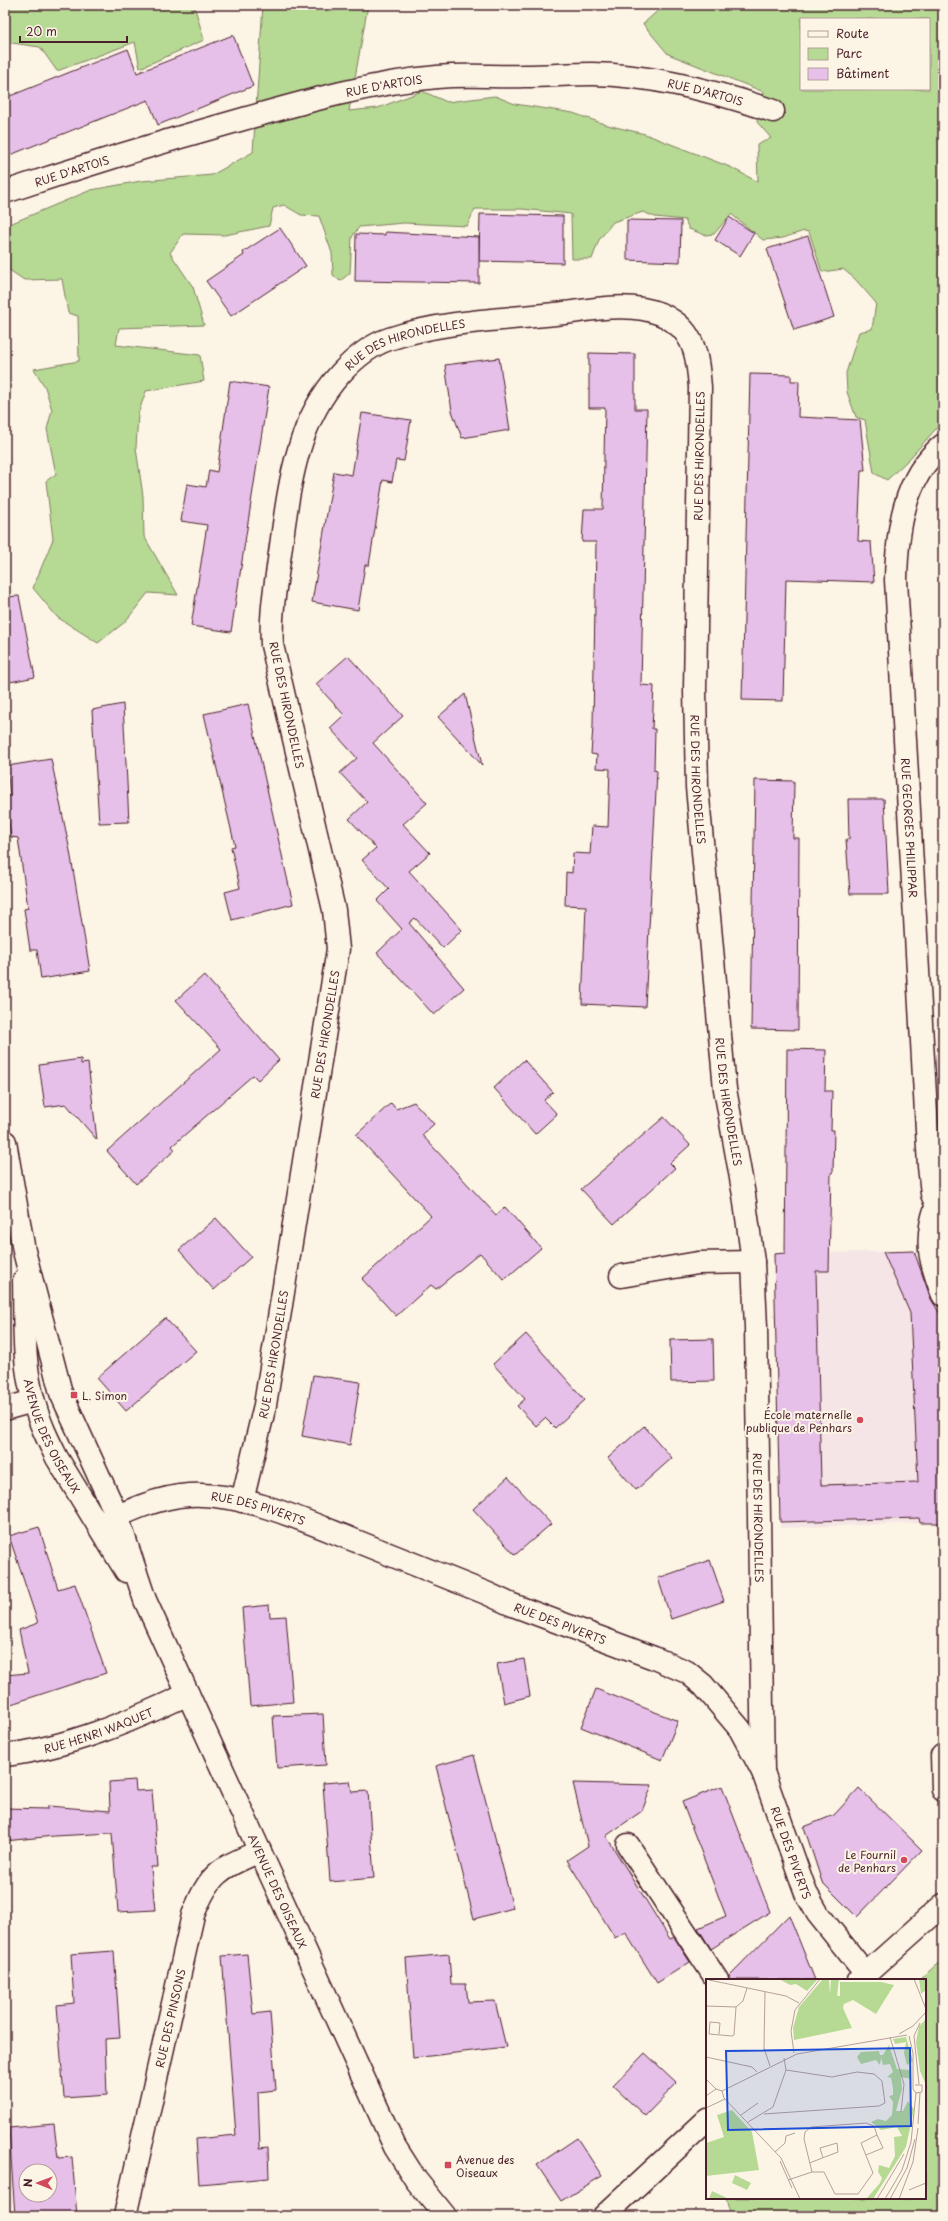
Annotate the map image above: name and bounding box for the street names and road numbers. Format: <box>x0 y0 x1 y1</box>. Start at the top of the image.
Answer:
street label: RUE D'ARTOIS <box>344 70 423 100</box>
street label: RUE D'ARTOIS <box>666 74 746 109</box>
street label: RUE D'ARTOIS <box>32 150 111 190</box>
street label: RUE DES HIRONDELLES <box>340 314 466 374</box>
street label: RUE DES HIRONDELLES <box>689 391 709 521</box>
street label: RUE DES HIRONDELLES <box>265 640 309 770</box>
street label: RUE DES HIRONDELLES <box>687 714 711 845</box>
street label: RUE GEORGES PHILIPPAR <box>898 757 922 899</box>
street label: RUE DES HIRONDELLES <box>306 969 343 1100</box>
street label: RUE DES HIRONDELLES <box>712 1037 747 1167</box>
street label: RUE DES HIRONDELLES <box>254 1289 292 1420</box>
street label: AVENUE DES OISEAUX <box>20 1377 85 1496</box>
street label: RUE DES HIRONDELLES <box>749 1453 769 1583</box>
street label: RUE DES PIVERTS <box>210 1487 308 1529</box>
street label: RUE DES PIVERTS <box>512 1598 609 1648</box>
street label: RUE HENRI WAQUET <box>42 1702 156 1757</box>
street label: RUE DES PIVERTS <box>767 1804 816 1902</box>
street label: AVENUE DES OISEAUX <box>244 1831 312 1951</box>
street label: RUE DES PINSONS <box>150 1967 189 2069</box>

